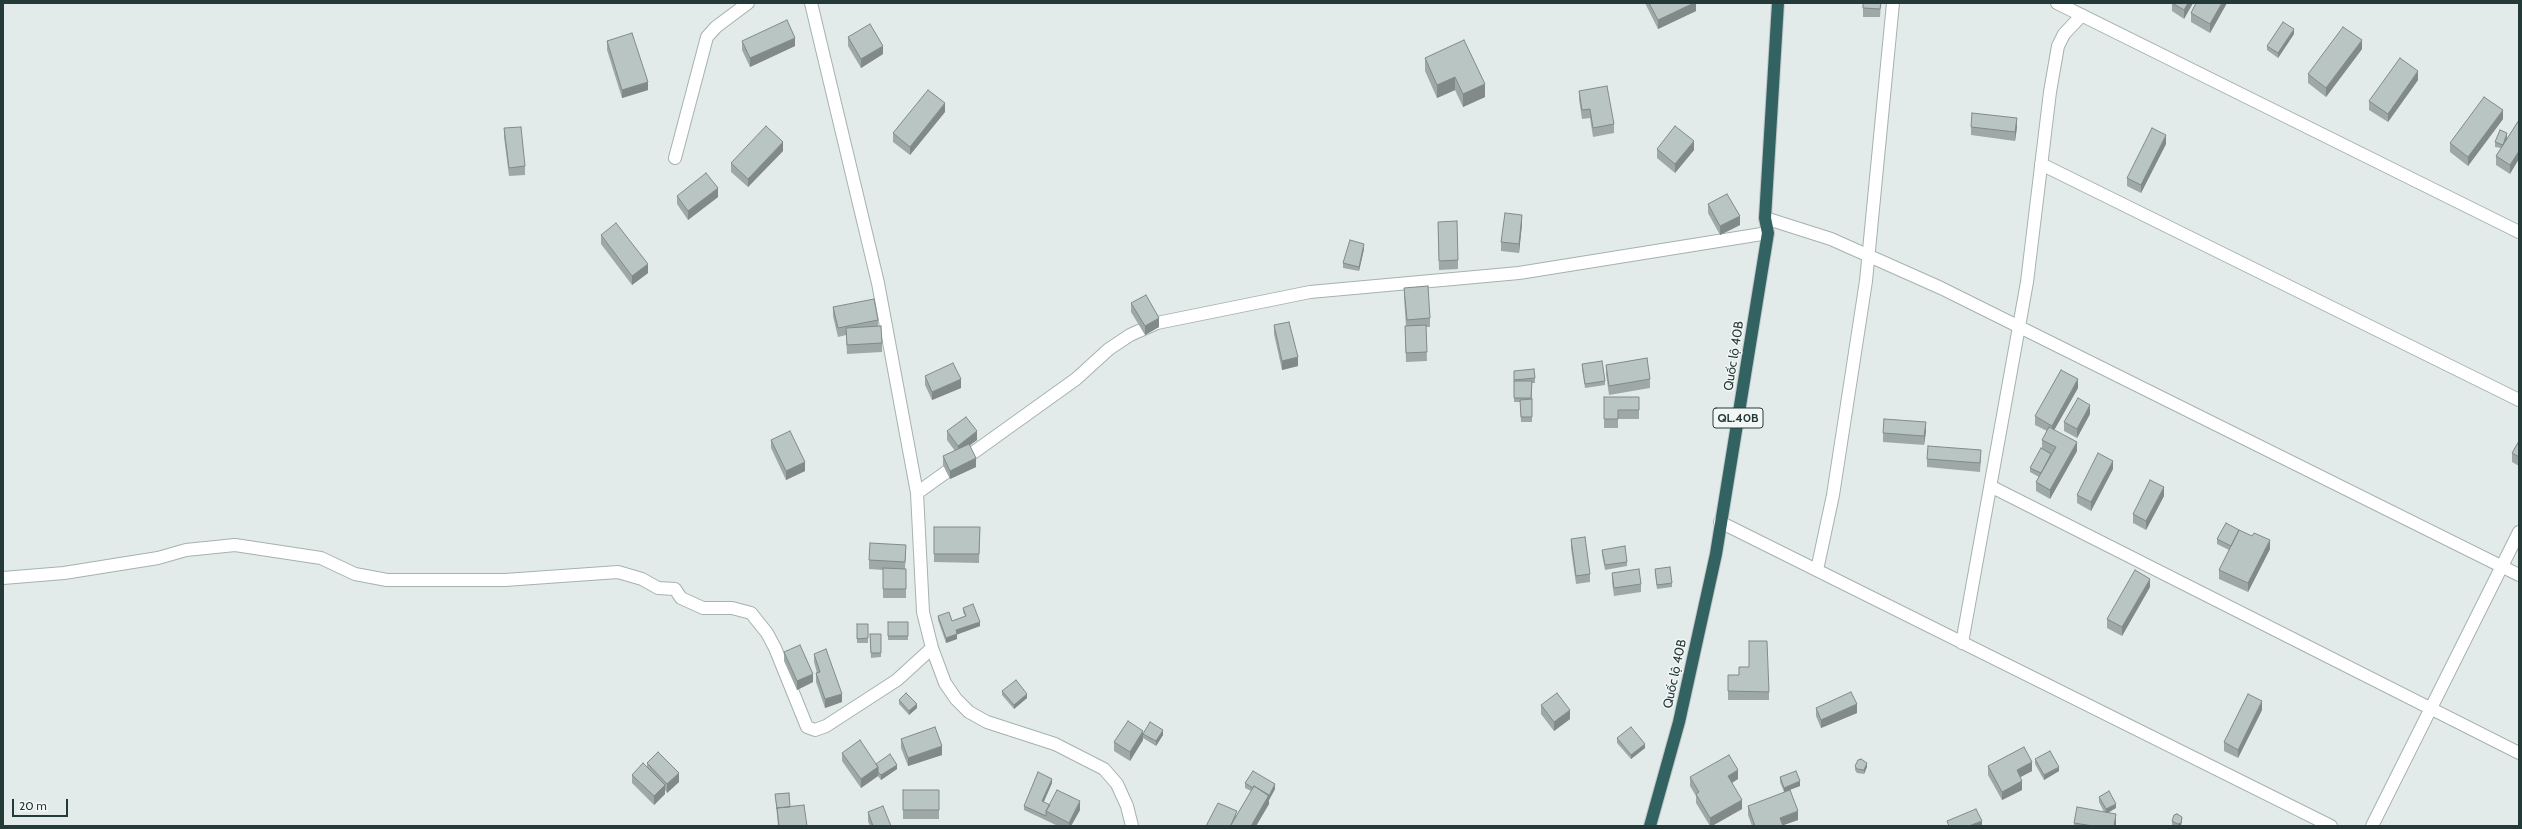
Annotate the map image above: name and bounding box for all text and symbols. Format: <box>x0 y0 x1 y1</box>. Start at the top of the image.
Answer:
street label: Quốc lộ 40B <box>1721 320 1747 392</box>
road number: QL.40B <box>1713 408 1763 428</box>
street label: Quốc lộ 40B <box>1660 638 1690 710</box>
scale bar <box>14 791 70 817</box>
text: 20 m <box>19 798 47 813</box>

